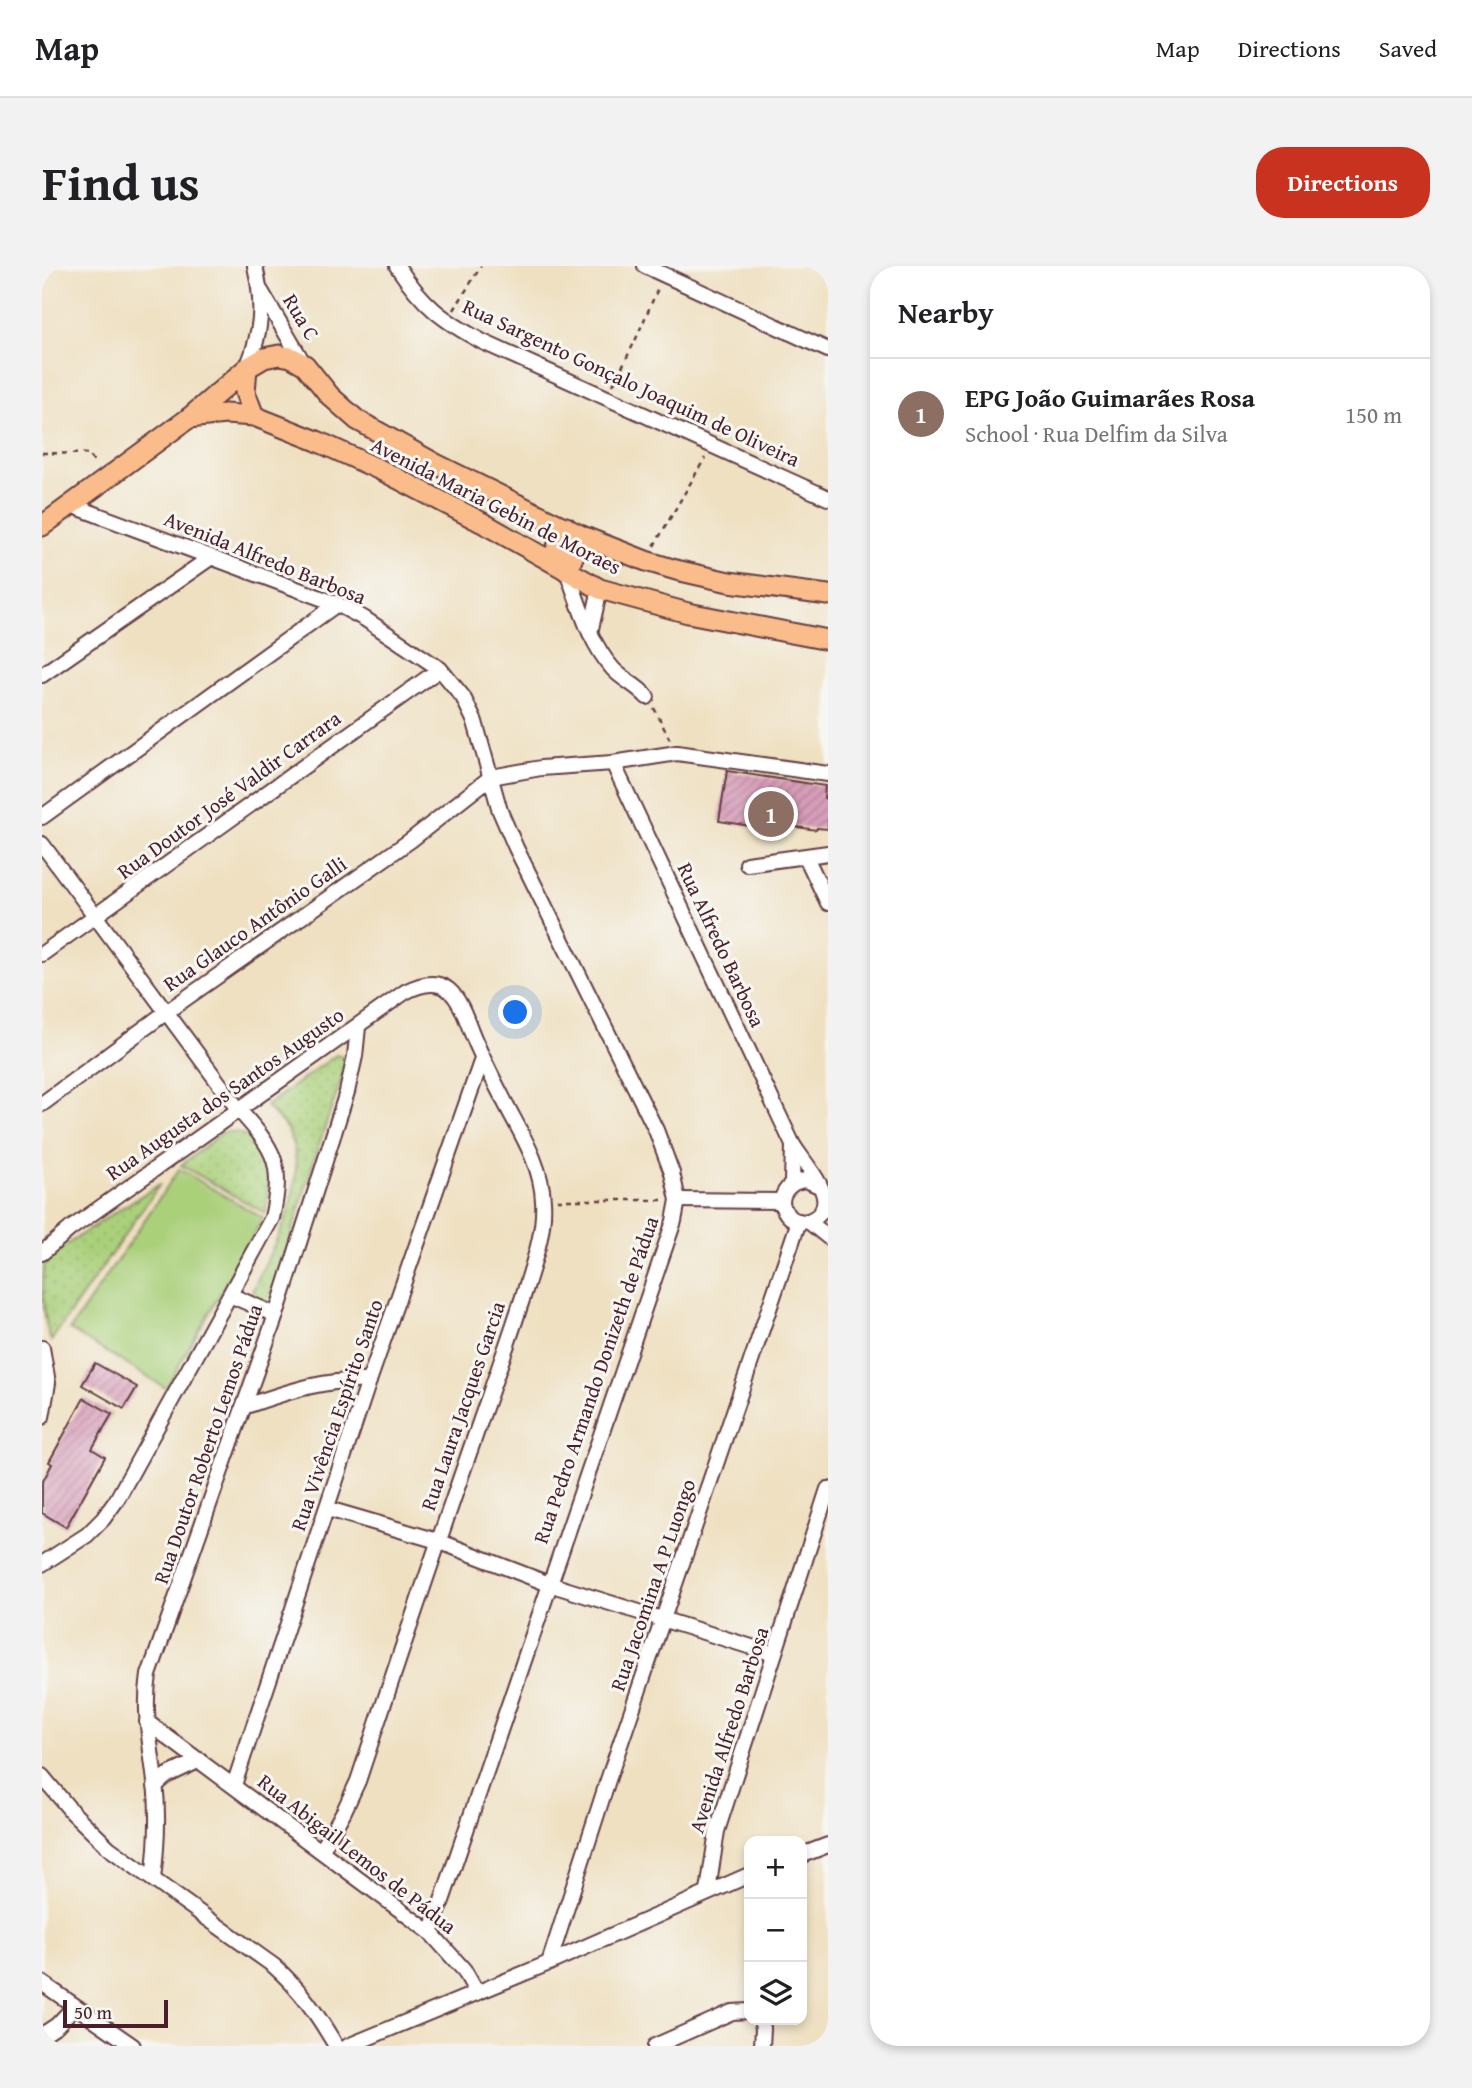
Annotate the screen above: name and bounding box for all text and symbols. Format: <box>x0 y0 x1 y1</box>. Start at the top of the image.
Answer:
text: Map <box>35 24 99 72</box>
text: Map <box>1156 31 1200 66</box>
text: Directions <box>1238 31 1341 66</box>
text: Saved <box>1379 31 1437 66</box>
text: Find us <box>42 146 200 218</box>
button: Directions <box>1256 147 1430 218</box>
street label: Rua C <box>275 288 327 346</box>
text: Nearby <box>898 290 994 334</box>
street label: Rua Sargento Gonçalo Joaquim de Oliveira <box>458 291 805 475</box>
text: EPG João Guimarães Rosa <box>965 378 1255 417</box>
text: 1 <box>915 398 927 431</box>
text: 150 m <box>1345 398 1402 431</box>
text: School · Rua Delfim da Silva <box>965 417 1228 450</box>
street label: Avenida Maria Gebin de Moraes <box>366 429 627 582</box>
street label: Avenida Alfredo Barbosa <box>160 503 371 612</box>
street label: Rua Doutor José Valdir Carrara <box>110 703 347 886</box>
pin: 1 <box>748 788 794 840</box>
street label: Rua Glauco Antônio Galli <box>157 848 353 999</box>
street label: Rua Alfredo Barbosa <box>670 857 773 1032</box>
your location <box>498 995 532 1029</box>
street label: Rua Augusta dos Santos Augusto <box>99 999 350 1188</box>
street label: Rua Pedro Armando Donizeth de Pádua <box>525 1212 666 1548</box>
street label: Rua Vivência Espírito Santo <box>282 1295 391 1535</box>
street label: Rua Laura Jacques Garcia <box>412 1297 513 1515</box>
street label: Rua Doutor Roberto Lemos Pádua <box>145 1300 270 1588</box>
street label: Rua Jacomina A P Luongo <box>602 1475 703 1695</box>
street label: Avenida Alfredo Barbosa <box>681 1623 777 1837</box>
street label: Rua Abigail Lemos de Pádua <box>251 1766 463 1941</box>
map controls <box>744 1836 807 2025</box>
button: + <box>744 1836 807 1899</box>
button: − <box>744 1899 807 1962</box>
button: layers <box>744 1962 807 2025</box>
scale bar <box>63 1997 168 2029</box>
text: 50 m <box>74 1998 112 2026</box>

